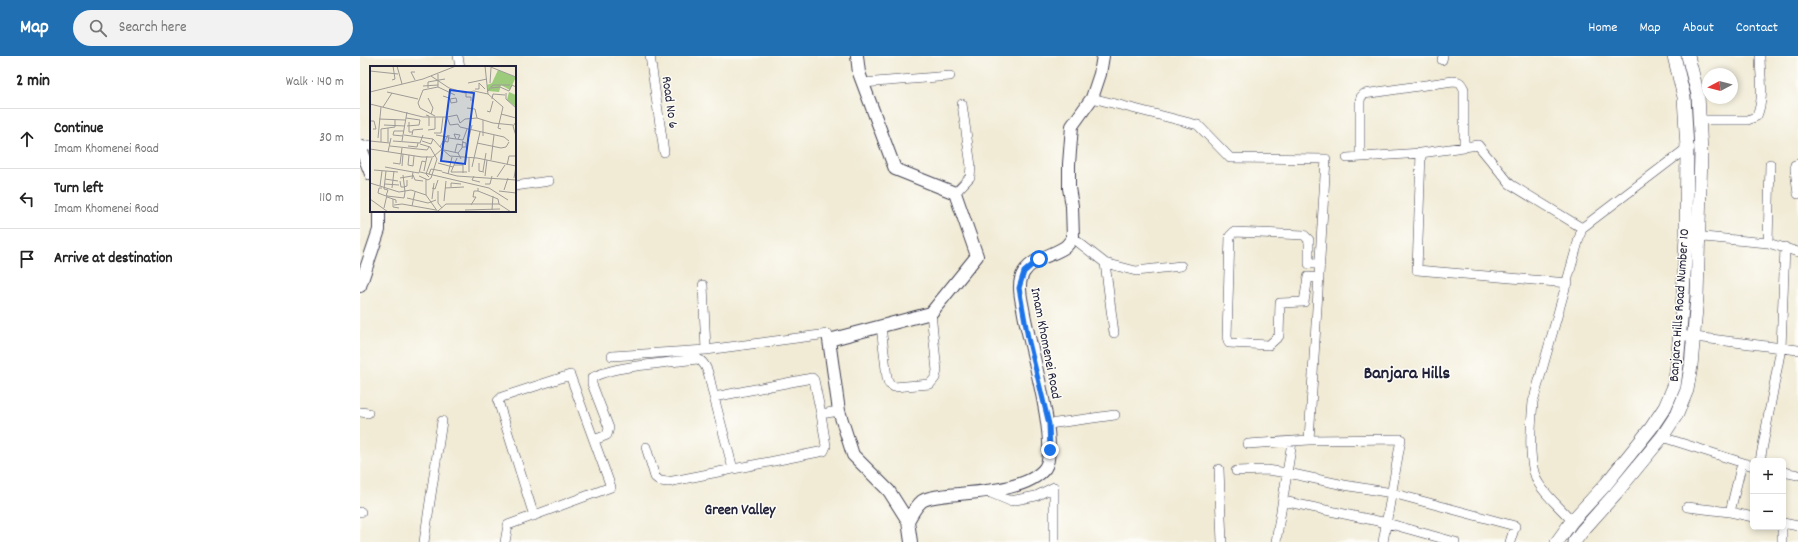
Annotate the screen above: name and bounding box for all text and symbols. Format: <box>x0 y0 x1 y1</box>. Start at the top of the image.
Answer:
search box <box>73 10 353 46</box>
text: Map <box>20 15 49 42</box>
icon: search <box>87 17 109 39</box>
text: Search here <box>119 17 187 39</box>
text: Home <box>1588 18 1617 38</box>
text: Map <box>1639 18 1661 38</box>
text: About <box>1683 18 1714 38</box>
text: Contact <box>1736 18 1778 38</box>
inset map <box>370 66 516 212</box>
north arrow <box>1702 68 1738 104</box>
text: 2 min <box>16 70 50 94</box>
text: Walk · 140 m <box>286 73 344 92</box>
street label: Road No 6 <box>655 75 683 130</box>
text: Continue <box>54 118 103 140</box>
icon: ahead <box>16 128 38 150</box>
text: 30 m <box>319 129 344 148</box>
text: Imam Khomenei Road <box>54 140 159 159</box>
text: Turn left <box>54 178 103 200</box>
icon: left <box>16 188 38 210</box>
text: 110 m <box>319 189 344 208</box>
text: Imam Khomenei Road <box>54 200 159 219</box>
street label: Banjara Hills Road Number 10 <box>1665 228 1695 382</box>
icon: arrive <box>16 248 38 270</box>
text: Arrive at destination <box>54 248 172 270</box>
route start <box>1030 250 1048 268</box>
street label: Imam Khomenei Road <box>1024 286 1066 401</box>
district label: Banjara Hills <box>1364 362 1451 387</box>
route end <box>1041 441 1059 459</box>
map controls <box>1750 458 1786 530</box>
button: + <box>1750 458 1786 494</box>
button: − <box>1750 494 1786 530</box>
district label: Green Valley <box>705 500 776 522</box>

